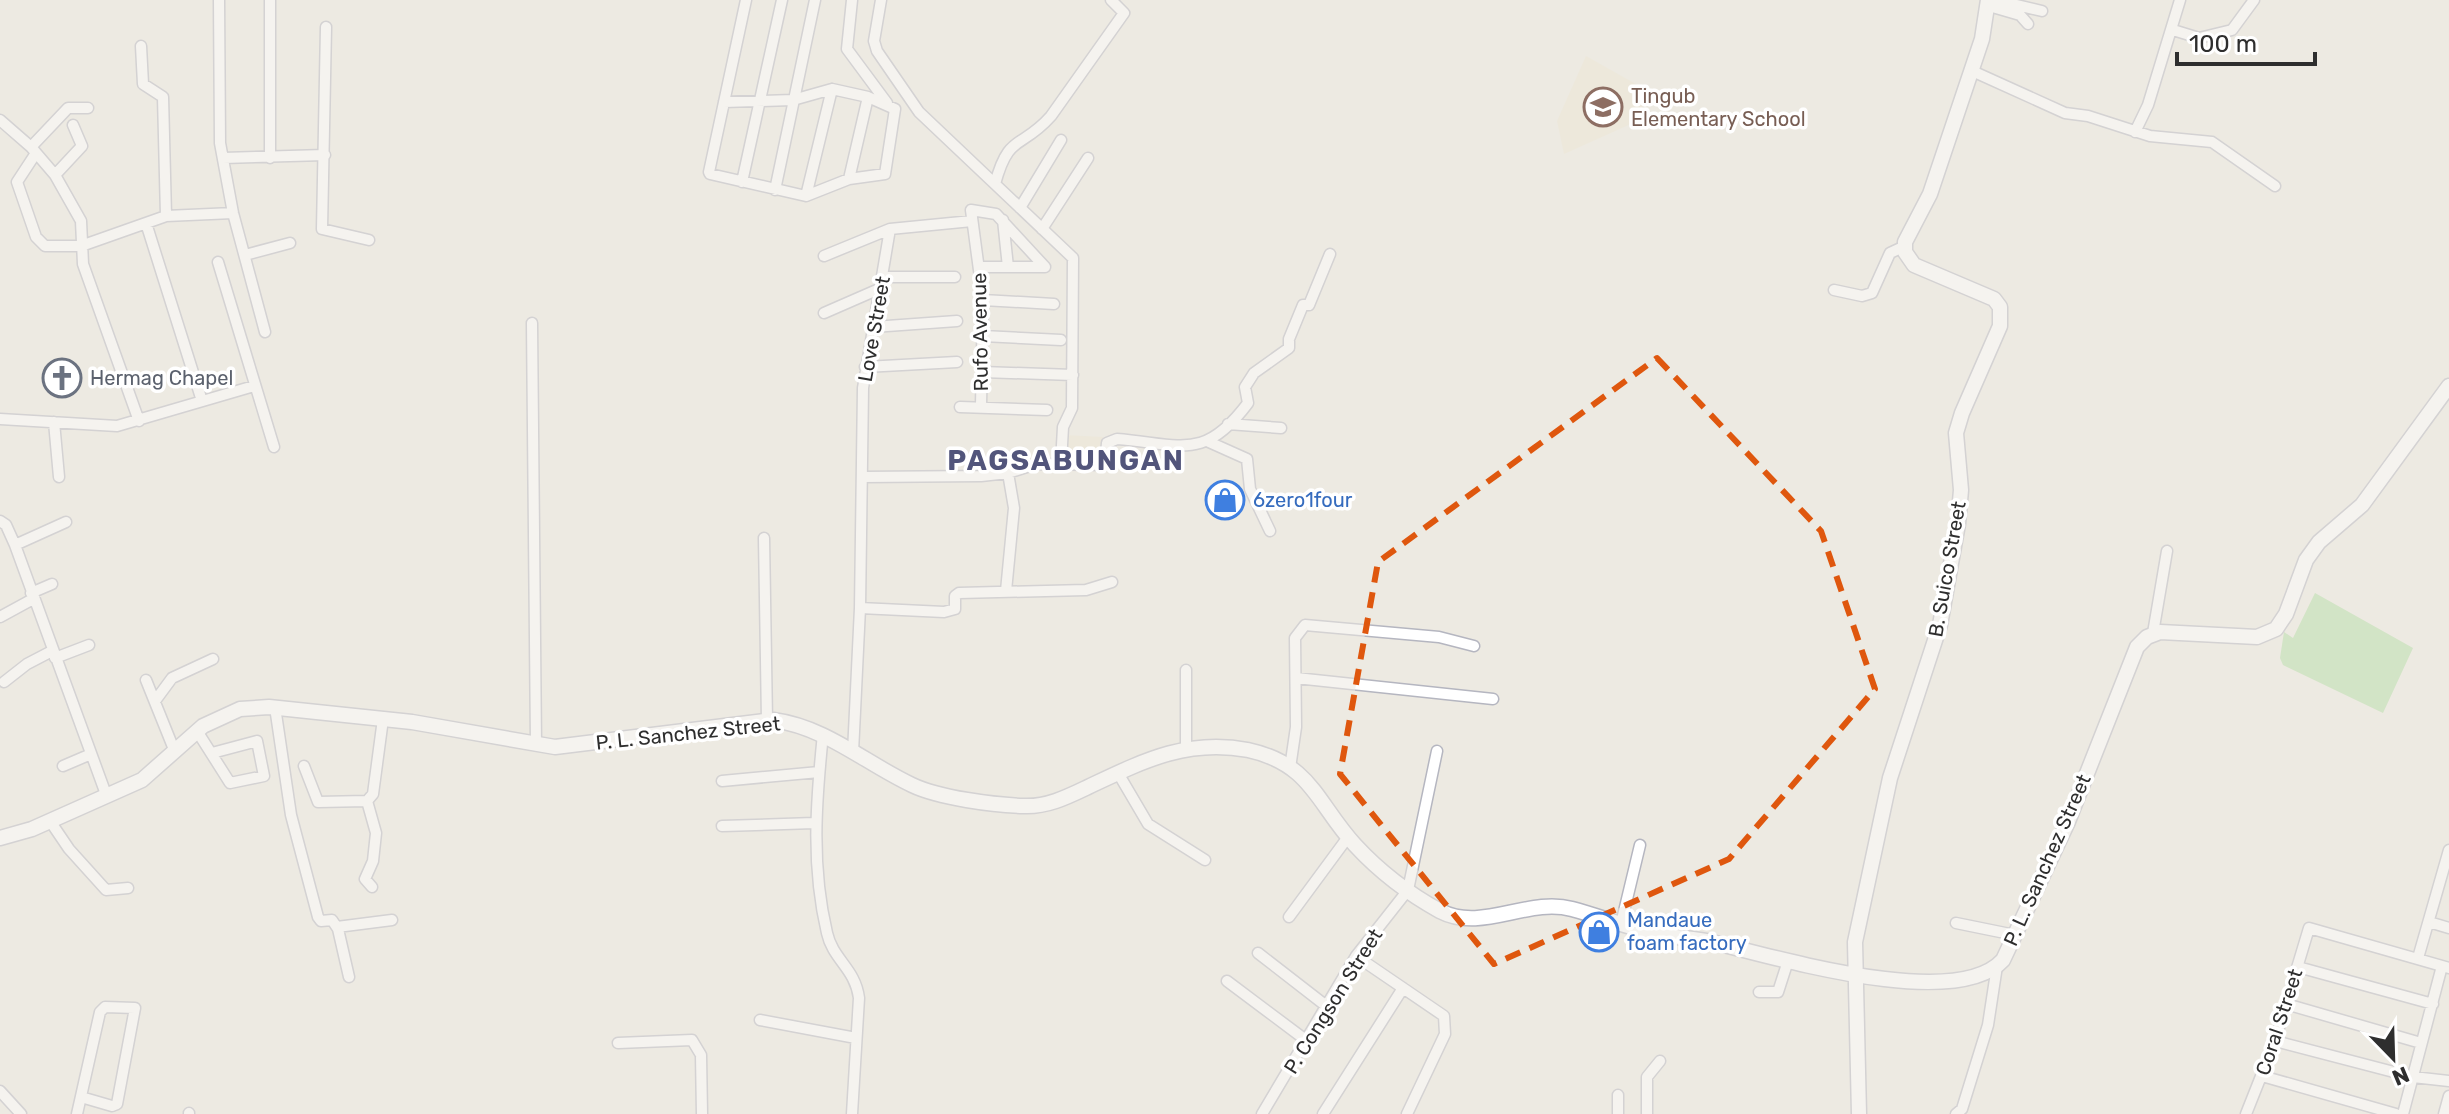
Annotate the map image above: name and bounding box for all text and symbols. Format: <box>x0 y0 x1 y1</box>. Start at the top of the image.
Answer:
scale bar <box>2177 16 2315 66</box>
text: 100 m <box>2189 30 2257 58</box>
place label: Tingub Elementary School <box>1631 84 1806 131</box>
school or university icon: Tingub Elementary School <box>1582 86 1624 128</box>
street label: Rufo Avenue <box>967 273 993 391</box>
street label: Love Street <box>853 274 895 384</box>
church icon: Hermag Chapel <box>41 357 83 399</box>
place label: Hermag Chapel <box>90 366 233 390</box>
district label: PAGSABUNGAN <box>947 444 1185 477</box>
shop icon: 6zero1four <box>1204 479 1246 521</box>
place label: 6zero1four <box>1253 488 1353 512</box>
street label: B. Suico Street <box>1923 499 1971 639</box>
street label: P. L. Sanchez Street <box>595 711 782 755</box>
street label: P. L. Sanchez Street <box>1998 770 2096 950</box>
place label: Mandaue foam factory <box>1627 908 1747 955</box>
shop icon: Mandaue foam factory <box>1578 911 1620 953</box>
street label: P. Congson Street <box>1279 924 1387 1078</box>
street label: Coral Street <box>2250 965 2308 1078</box>
north arrow <box>2353 1018 2433 1098</box>
text: N <box>2388 1060 2413 1091</box>

